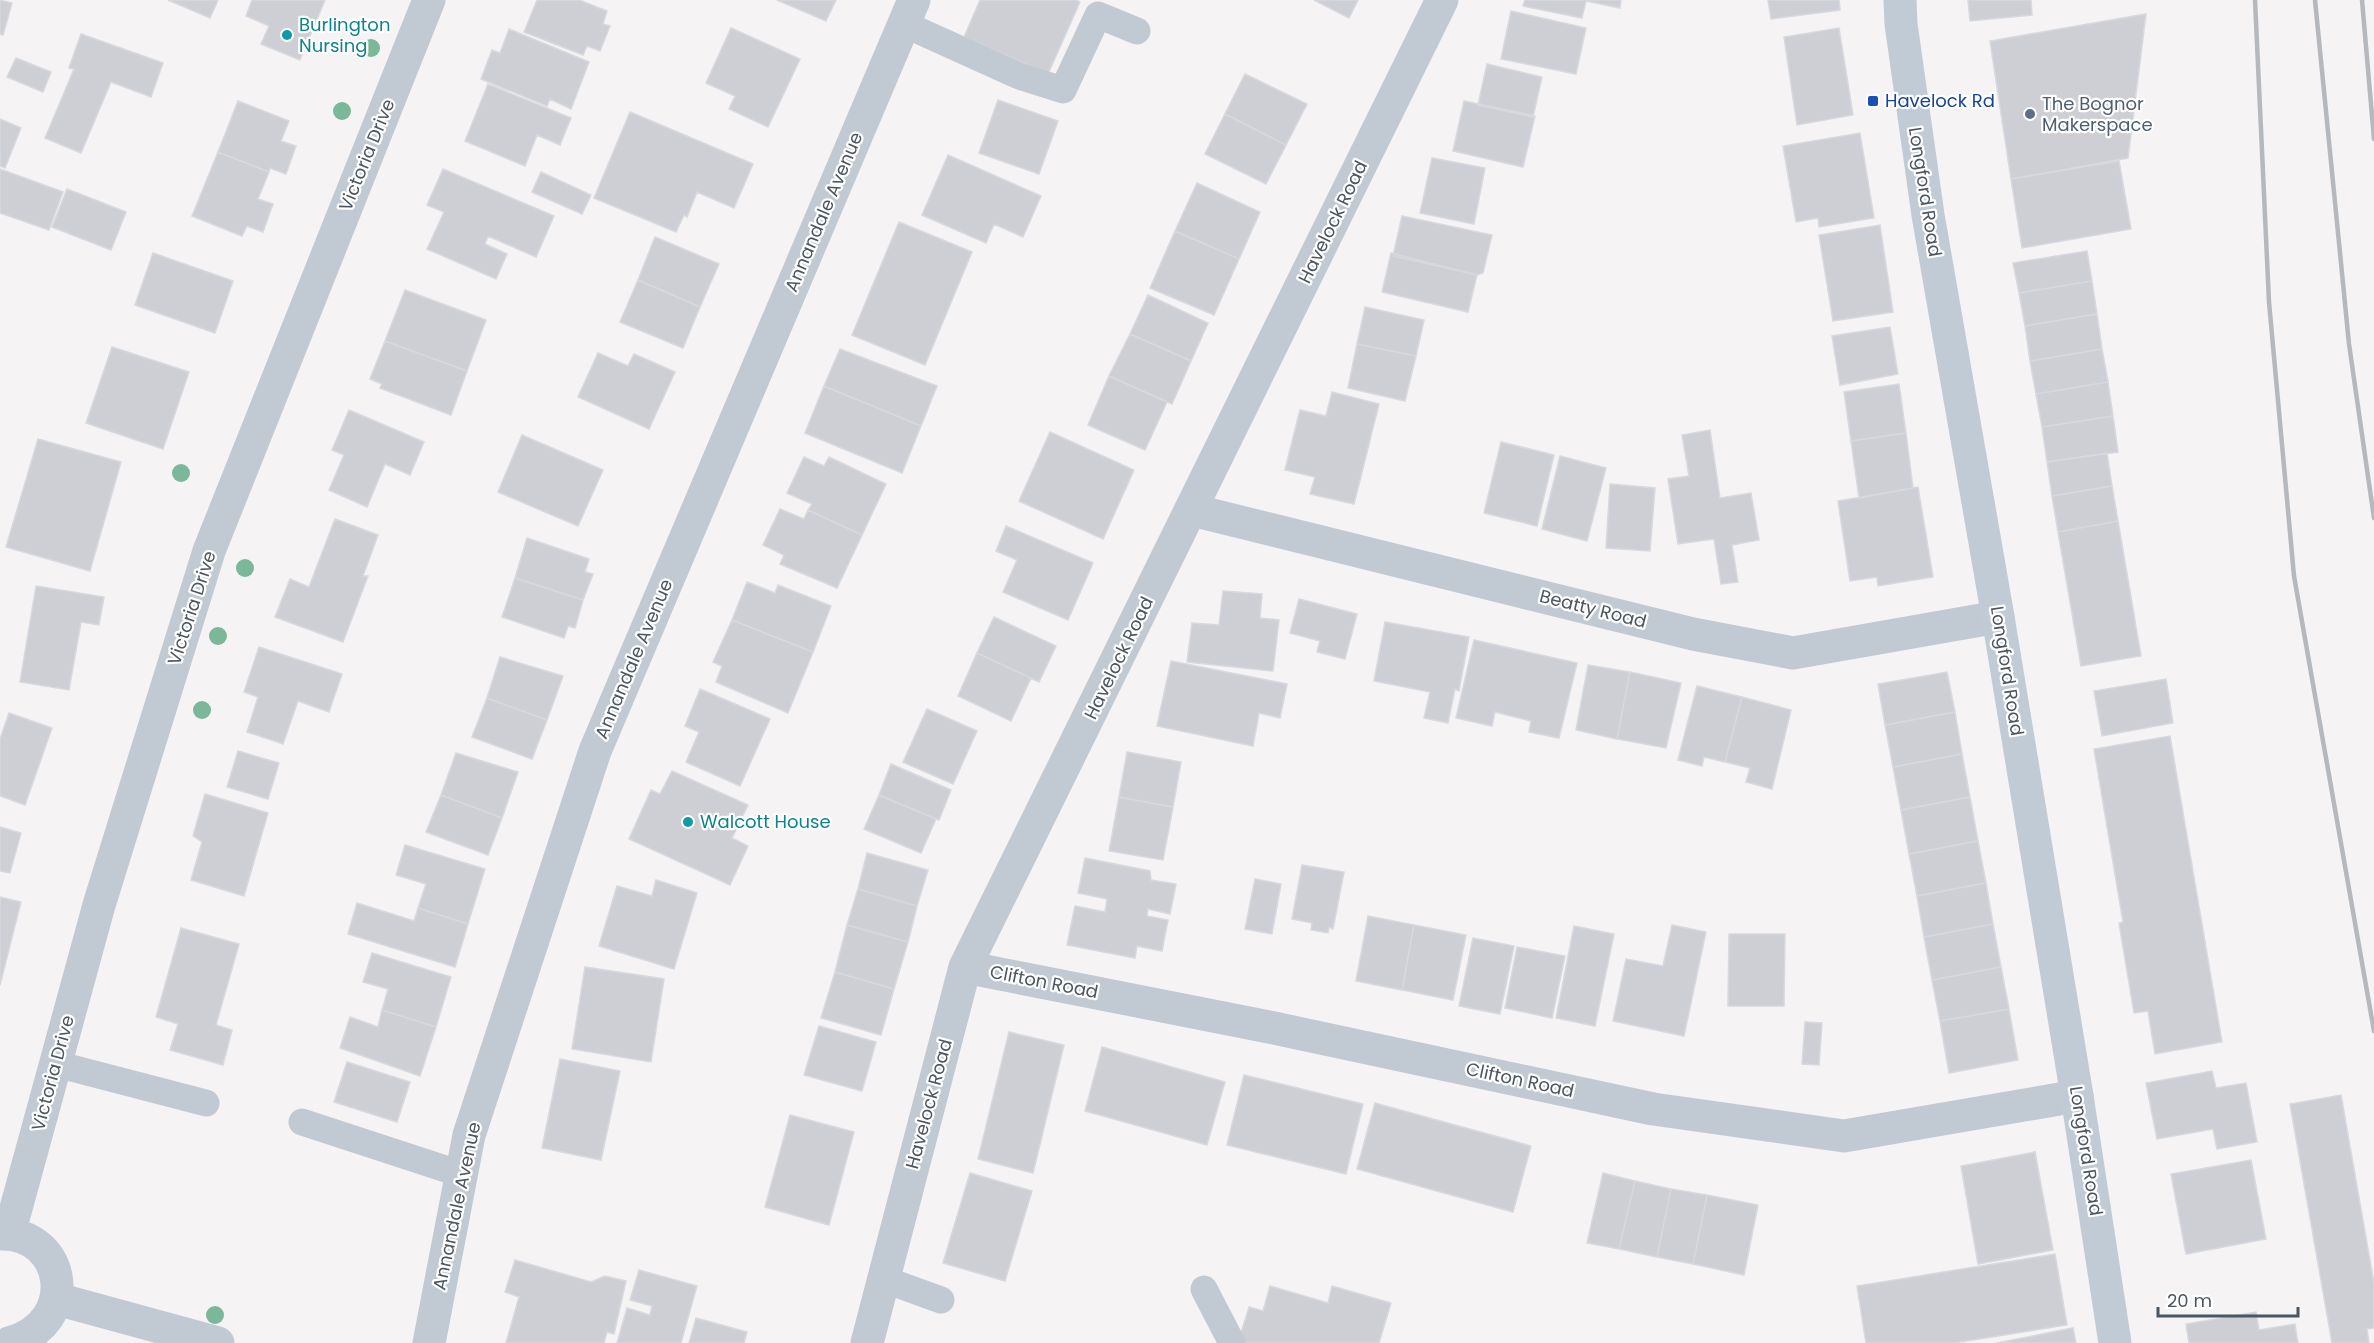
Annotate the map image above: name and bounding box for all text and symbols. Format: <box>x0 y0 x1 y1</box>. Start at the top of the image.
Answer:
place label: Burlington Nursing <box>299 12 390 58</box>
marker: Burlington Nursing <box>280 28 294 42</box>
place label: Havelock Rd <box>1885 88 1995 113</box>
place label: The Bognor Makerspace <box>2042 91 2153 137</box>
marker: Havelock Rd <box>1866 94 1880 108</box>
street label: Victoria Drive <box>333 95 400 215</box>
marker: The Bognor Makerspace <box>2023 107 2037 121</box>
street label: Longford Road <box>1903 125 1948 259</box>
street label: Annandale Avenue <box>779 128 868 295</box>
street label: Havelock Road <box>1292 156 1373 287</box>
street label: Victoria Drive <box>161 547 222 668</box>
street label: Annandale Avenue <box>589 575 678 742</box>
street label: Beatty Road <box>1537 583 1649 634</box>
street label: Havelock Road <box>1078 592 1159 723</box>
street label: Longford Road <box>1985 604 2030 738</box>
place label: Walcott House <box>700 809 831 834</box>
marker: Walcott House <box>681 815 695 829</box>
street label: Clifton Road <box>988 959 1100 1004</box>
street label: Victoria Drive <box>25 1012 80 1134</box>
street label: Havelock Road <box>899 1036 958 1172</box>
street label: Clifton Road <box>1464 1056 1576 1103</box>
street label: Longford Road <box>2064 1084 2109 1218</box>
street label: Annandale Avenue <box>426 1120 487 1292</box>
scale bar <box>2158 1280 2298 1318</box>
text: 20 m <box>2167 1288 2212 1313</box>

